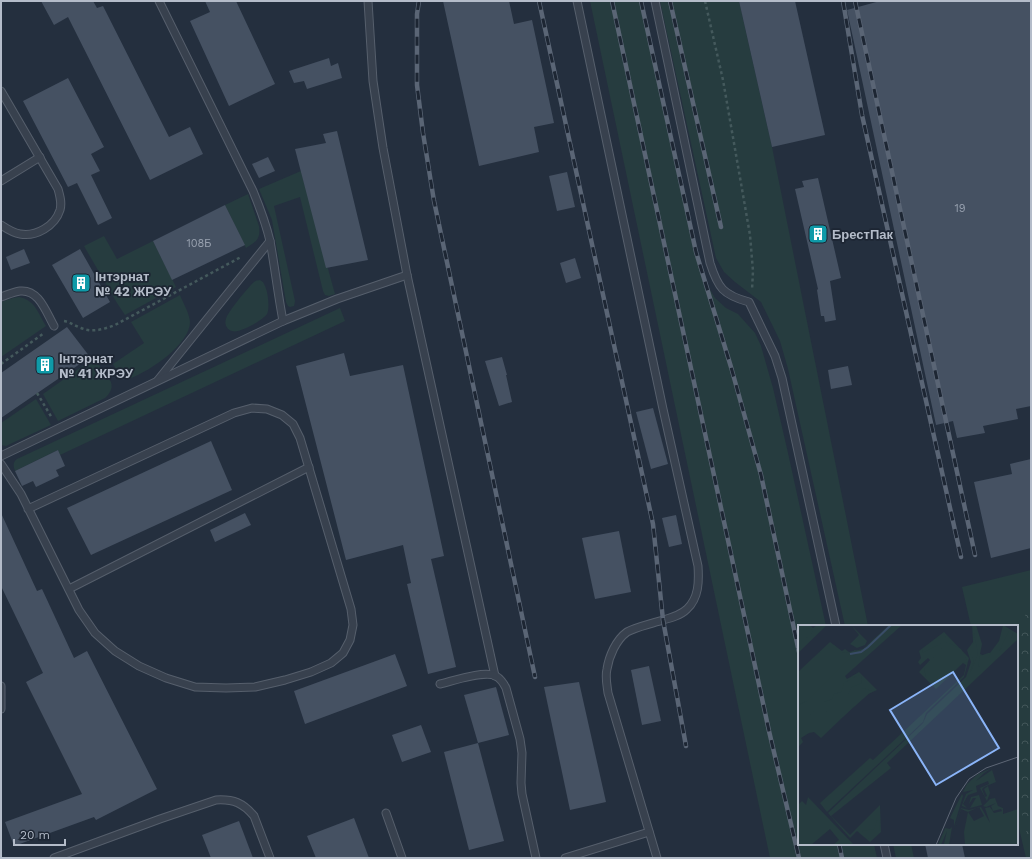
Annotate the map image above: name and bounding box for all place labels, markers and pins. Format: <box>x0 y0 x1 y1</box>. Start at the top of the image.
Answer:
building icon: БрестПак <box>807 223 829 245</box>
place label: БрестПак <box>832 227 894 242</box>
place label: Інтэрнат № 42 ЖРЭУ <box>95 269 172 299</box>
building icon: Інтэрнат № 42 ЖРЭУ <box>70 272 92 294</box>
place label: Інтэрнат № 41 ЖРЭУ <box>59 351 134 381</box>
building icon: Інтэрнат № 41 ЖРЭУ <box>34 354 56 376</box>

